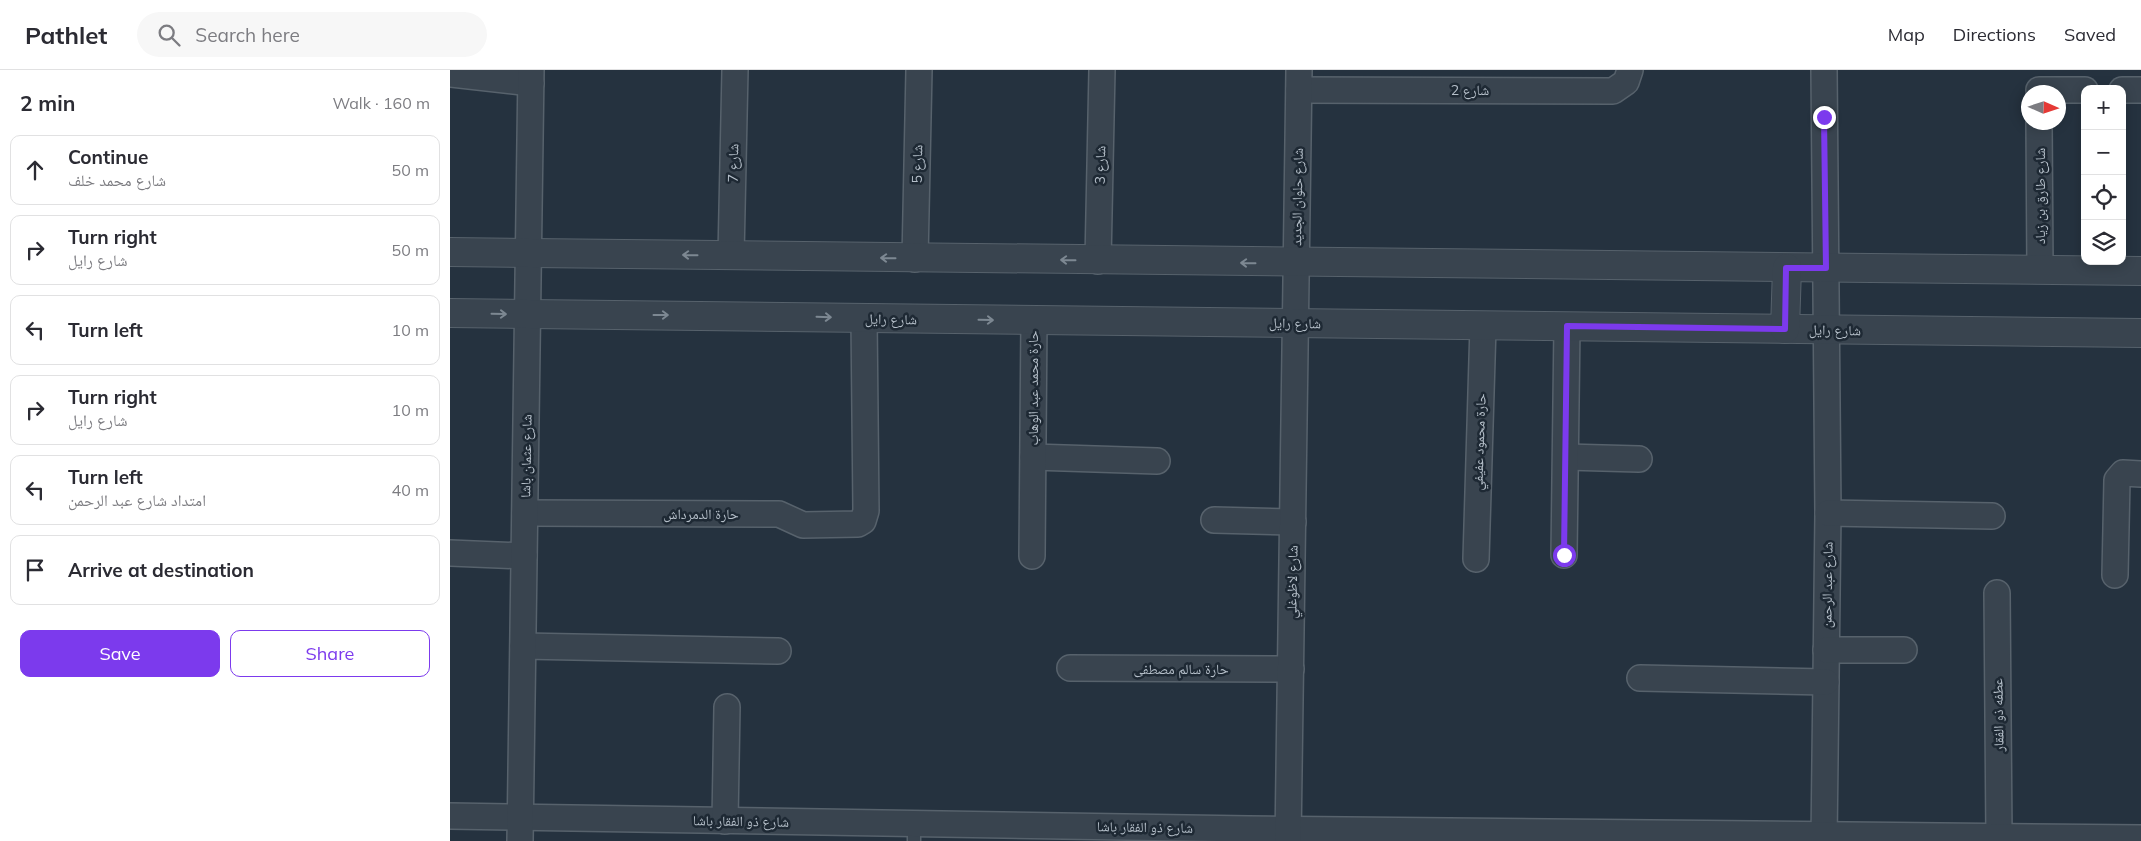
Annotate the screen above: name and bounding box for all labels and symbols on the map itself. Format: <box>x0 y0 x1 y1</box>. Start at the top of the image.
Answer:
street label: شارع 2 <box>1451 81 1489 100</box>
north arrow <box>2021 85 2066 130</box>
route end <box>1813 106 1836 129</box>
street label: شارع 7 <box>724 144 743 183</box>
street label: شارع 5 <box>908 145 927 184</box>
street label: شارع 3 <box>1091 146 1110 185</box>
street label: شارع حلوان الجديد <box>1287 148 1308 246</box>
street label: شارع طارق بن زياد <box>2031 148 2050 244</box>
one-way arrow <box>683 251 699 260</box>
one-way arrow <box>880 253 896 263</box>
one-way arrow <box>1060 255 1076 265</box>
one-way arrow <box>1240 258 1256 268</box>
one-way arrow <box>490 309 506 319</box>
one-way arrow <box>652 310 669 320</box>
street label: شارع رايل <box>865 310 917 329</box>
one-way arrow <box>815 312 831 322</box>
street label: شارع رايل <box>1269 314 1321 333</box>
one-way arrow <box>978 315 994 325</box>
street label: شارع رايل <box>1809 321 1861 340</box>
street label: حارة محمد عبد الوهاب <box>1024 331 1042 445</box>
street label: حارة محمود عفيفي <box>1468 393 1492 491</box>
street label: شارع عثمان باشا <box>516 414 537 498</box>
street label: حارة الدمرداش <box>663 505 739 523</box>
street label: شارع عبد الرحمن <box>1817 542 1838 628</box>
route start <box>1553 544 1576 567</box>
street label: شارع لاظوغلي <box>1282 545 1304 619</box>
street label: حارة سالم مصطفى <box>1133 660 1229 679</box>
street label: عطفه ذو الفقار <box>1988 678 2008 753</box>
street label: شارع ذو الفقار باشا <box>693 811 789 832</box>
street label: شارع ذو الفقار باشا <box>1097 817 1193 838</box>

